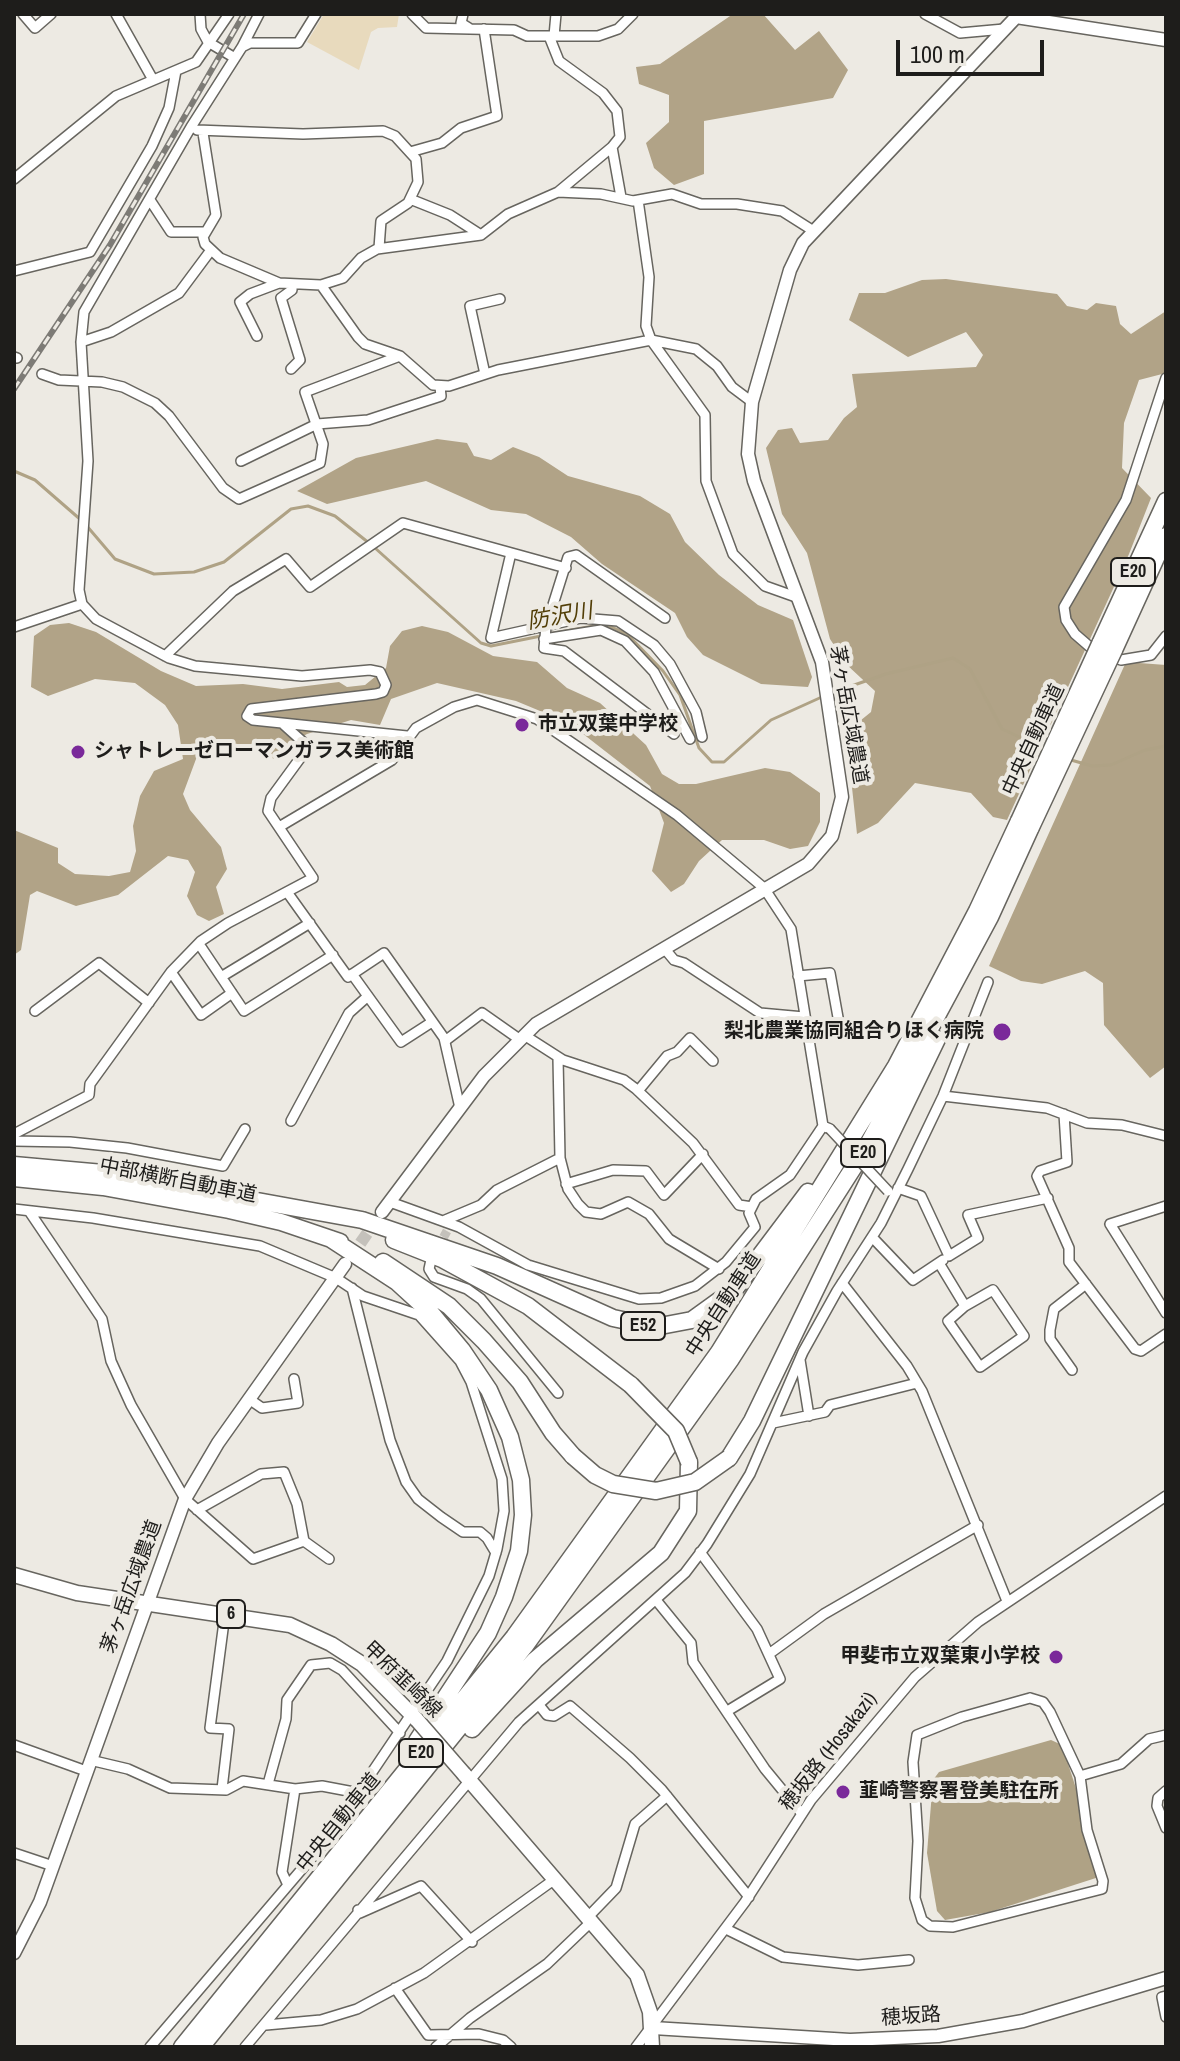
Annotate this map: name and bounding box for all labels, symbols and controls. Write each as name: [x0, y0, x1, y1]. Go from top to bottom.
scale bar: [900, 24, 1048, 74]
text: 100 m: [910, 38, 965, 70]
road number: E20: [1111, 558, 1155, 586]
water label: 防沢川: [525, 598, 595, 636]
street label: 茅ヶ岳広域農道: [824, 644, 872, 786]
street label: 中央自動車道: [998, 681, 1070, 799]
place label: 市立双葉中学校: [538, 713, 678, 737]
marker: 市立双葉中学校: [513, 716, 531, 734]
place label: シャトレーゼローマンガラス美術館: [94, 740, 414, 764]
marker: シャトレーゼローマンガラス美術館: [69, 743, 87, 761]
place label: 梨北農業協同組合りほく病院: [724, 1020, 984, 1044]
marker: 梨北農業協同組合りほく病院: [991, 1021, 1013, 1043]
road number: E20: [841, 1139, 885, 1167]
street label: 中部横断自動車道: [97, 1154, 259, 1208]
street label: 中央自動車道: [681, 1248, 767, 1362]
road number: E52: [621, 1312, 665, 1340]
street label: 茅ヶ岳広域農道: [97, 1517, 167, 1657]
road number: 6: [217, 1600, 245, 1628]
street label: 甲府韮崎線: [358, 1637, 446, 1723]
place label: 甲斐市立双葉東小学校: [840, 1645, 1040, 1669]
marker: 甲斐市立双葉東小学校: [1047, 1648, 1065, 1666]
street label: 穂坂路 (Hosakazi): [775, 1688, 883, 1816]
road number: E20: [399, 1739, 443, 1767]
street label: 中央自動車道: [292, 1769, 386, 1877]
place label: 韮崎警察署登美駐在所: [859, 1780, 1059, 1804]
marker: 韮崎警察署登美駐在所: [834, 1783, 852, 1801]
street label: 穂坂路: [880, 2003, 942, 2031]

